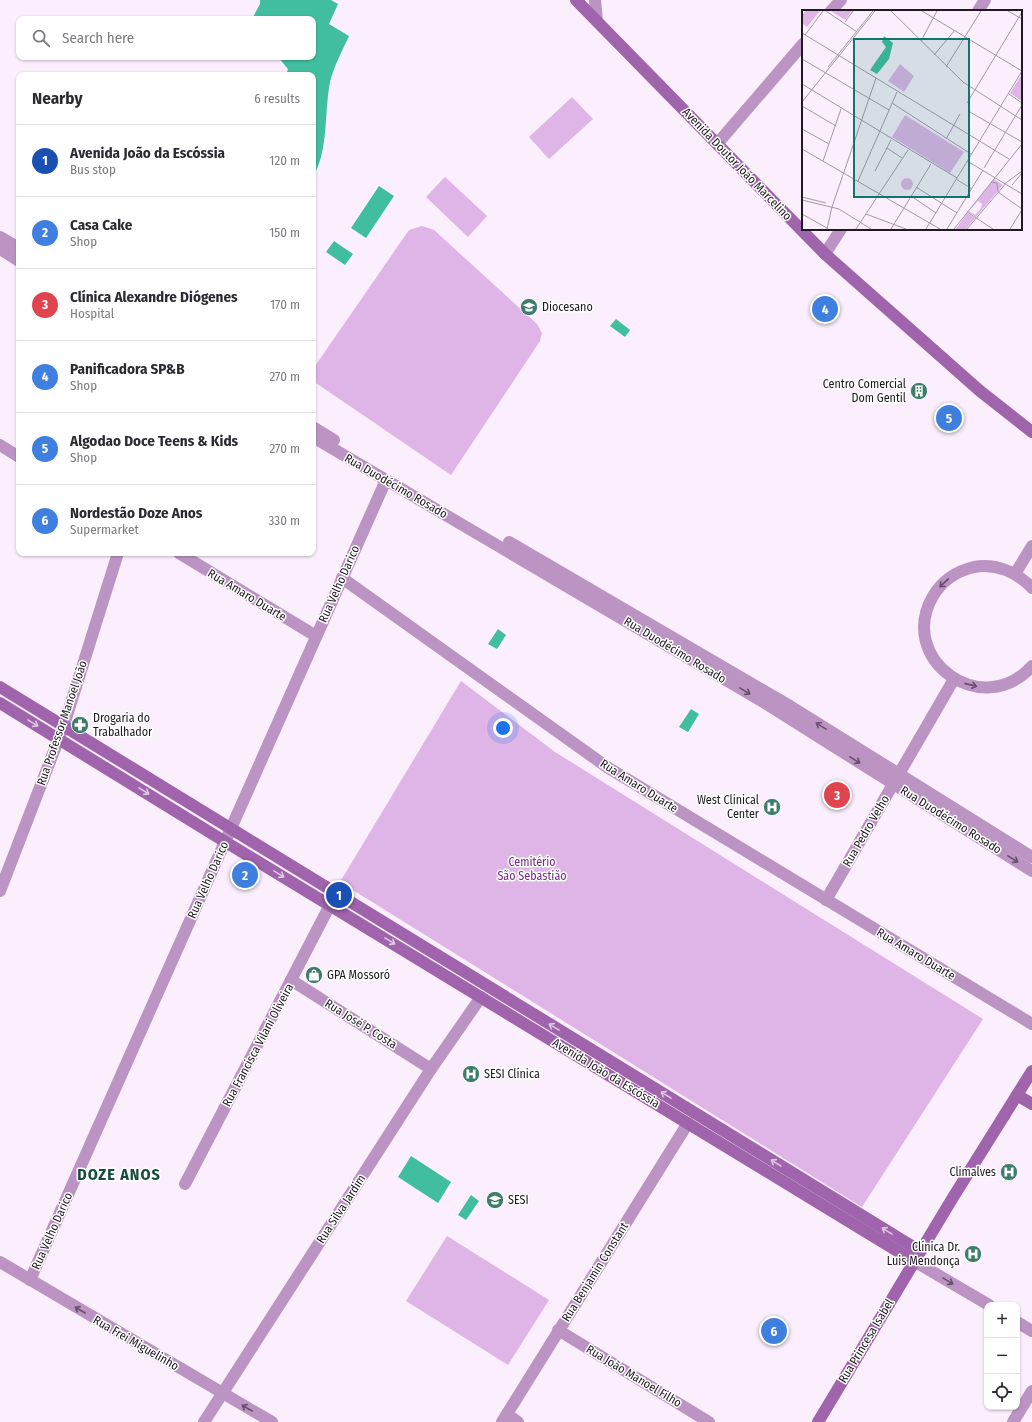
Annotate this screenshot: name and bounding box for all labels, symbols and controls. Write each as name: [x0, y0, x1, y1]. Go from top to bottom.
inset map: [802, 10, 1022, 230]
search box: [16, 16, 316, 60]
icon: search: [30, 27, 52, 49]
text: Search here: [62, 29, 134, 47]
text: Nearby: [32, 88, 83, 109]
text: 6 results: [254, 91, 300, 106]
street label: Avenida Doutor João Marcelino: [679, 105, 795, 223]
text: Avenida João da Escóssia: [70, 144, 225, 162]
text: 1: [42, 153, 48, 168]
text: 120 m: [269, 153, 300, 168]
text: Bus stop: [70, 162, 116, 177]
text: Casa Cake: [70, 216, 132, 234]
text: 2: [42, 225, 48, 240]
text: 150 m: [269, 225, 300, 240]
text: Shop: [70, 234, 97, 249]
text: Clínica Alexandre Diógenes: [70, 288, 238, 306]
pin: 4: [812, 294, 838, 324]
text: 3: [42, 297, 48, 312]
text: 170 m: [270, 297, 300, 312]
school or university icon: Diocesano: [519, 297, 539, 317]
place label: Diocesano: [542, 300, 593, 314]
text: Hospital: [70, 306, 114, 321]
text: Panificadora SP&B: [70, 360, 185, 378]
text: 4: [42, 369, 48, 384]
text: 270 m: [269, 369, 300, 384]
place label: Centro Comercial Dom Gentil: [823, 377, 906, 405]
text: Shop: [70, 378, 97, 393]
building icon: Centro Comercial Dom Gentil: [909, 381, 929, 401]
pin: 5: [936, 403, 962, 433]
text: Algodao Doce Teens & Kids: [70, 432, 238, 450]
text: 5: [42, 441, 48, 456]
text: 270 m: [269, 441, 300, 456]
text: Shop: [70, 450, 97, 465]
street label: Rua Duodécimo Rosado: [342, 451, 450, 521]
text: Nordestão Doze Anos: [70, 504, 202, 522]
text: 6: [42, 513, 48, 528]
text: 330 m: [268, 513, 300, 528]
text: Supermarket: [70, 522, 139, 537]
street label: Rua Velho Darico: [316, 543, 362, 625]
street label: Rua Amaro Duarte: [205, 566, 289, 624]
one-way arrow: [939, 578, 949, 588]
street label: Rua Duodécimo Rosado: [622, 614, 728, 686]
street label: Rua Professor Manoel João: [34, 659, 90, 787]
one-way arrow: [964, 682, 977, 689]
one-way arrow: [739, 688, 751, 696]
place label: Drogaria do Trabalhador: [93, 711, 153, 739]
pharmacy icon: Drogaria do Trabalhador: [70, 715, 90, 735]
your location: [493, 718, 513, 738]
one-way arrow: [27, 719, 39, 727]
one-way arrow: [816, 722, 827, 730]
one-way arrow: [849, 756, 860, 764]
street label: Rua Amaro Duarte: [598, 757, 680, 816]
pin: 3: [824, 780, 850, 810]
street label: Rua Duodécimo Rosado: [898, 783, 1004, 857]
one-way arrow: [138, 788, 150, 796]
place label: West Clinical Center: [697, 793, 760, 821]
street label: Rua Pedro Velho: [840, 793, 892, 869]
hospital icon: West Clinical Center: [762, 797, 782, 817]
street label: Rua Velho Darico: [185, 839, 231, 921]
park label: Cemitério São Sebastião: [497, 855, 567, 883]
one-way arrow: [1007, 855, 1018, 863]
pin: 2: [232, 860, 258, 890]
one-way arrow: [273, 870, 284, 878]
pin: 1: [326, 880, 352, 910]
street label: Rua Amaro Duarte: [874, 925, 958, 983]
one-way arrow: [384, 938, 396, 946]
shop icon: GPA Mossoró: [304, 965, 324, 985]
place label: GPA Mossoró: [327, 968, 390, 982]
street label: Rua Francisca Vilani Oliveira: [220, 981, 296, 1109]
street label: Rua José P. Costa: [322, 996, 400, 1052]
one-way arrow: [548, 1023, 560, 1031]
street label: Avenida João da Escóssia: [550, 1035, 662, 1111]
hospital icon: SESI Clínica: [461, 1064, 481, 1084]
place label: SESI Clínica: [484, 1067, 540, 1081]
one-way arrow: [660, 1090, 672, 1098]
one-way arrow: [770, 1158, 782, 1166]
hospital icon: Climalves: [999, 1162, 1019, 1182]
district label: DOZE ANOS: [77, 1165, 161, 1184]
place label: Climalves: [949, 1165, 996, 1179]
street label: Rua Silva Jardim: [314, 1172, 368, 1246]
street label: Rua Velho Darico: [29, 1190, 75, 1272]
school or university icon: SESI: [485, 1190, 505, 1210]
place label: SESI: [508, 1193, 529, 1207]
street label: Rua Benjamin Constant: [559, 1220, 631, 1324]
one-way arrow: [882, 1227, 893, 1235]
place label: Clínica Dr. Luis Mendonça: [887, 1240, 960, 1268]
hospital icon: Clínica Dr. Luis Mendonça: [963, 1244, 983, 1264]
one-way arrow: [942, 1277, 954, 1285]
street label: Rua Princesa Isabel: [835, 1297, 897, 1385]
map controls: [984, 1302, 1020, 1410]
button: +: [984, 1302, 1020, 1338]
one-way arrow: [74, 1305, 86, 1313]
street label: Rua Frei Miguelinho: [91, 1313, 181, 1373]
pin: 6: [761, 1316, 787, 1346]
button: −: [984, 1338, 1020, 1374]
street label: Rua João Manoel Filho: [584, 1342, 684, 1410]
button: locate: [984, 1374, 1020, 1410]
one-way arrow: [241, 1403, 253, 1411]

